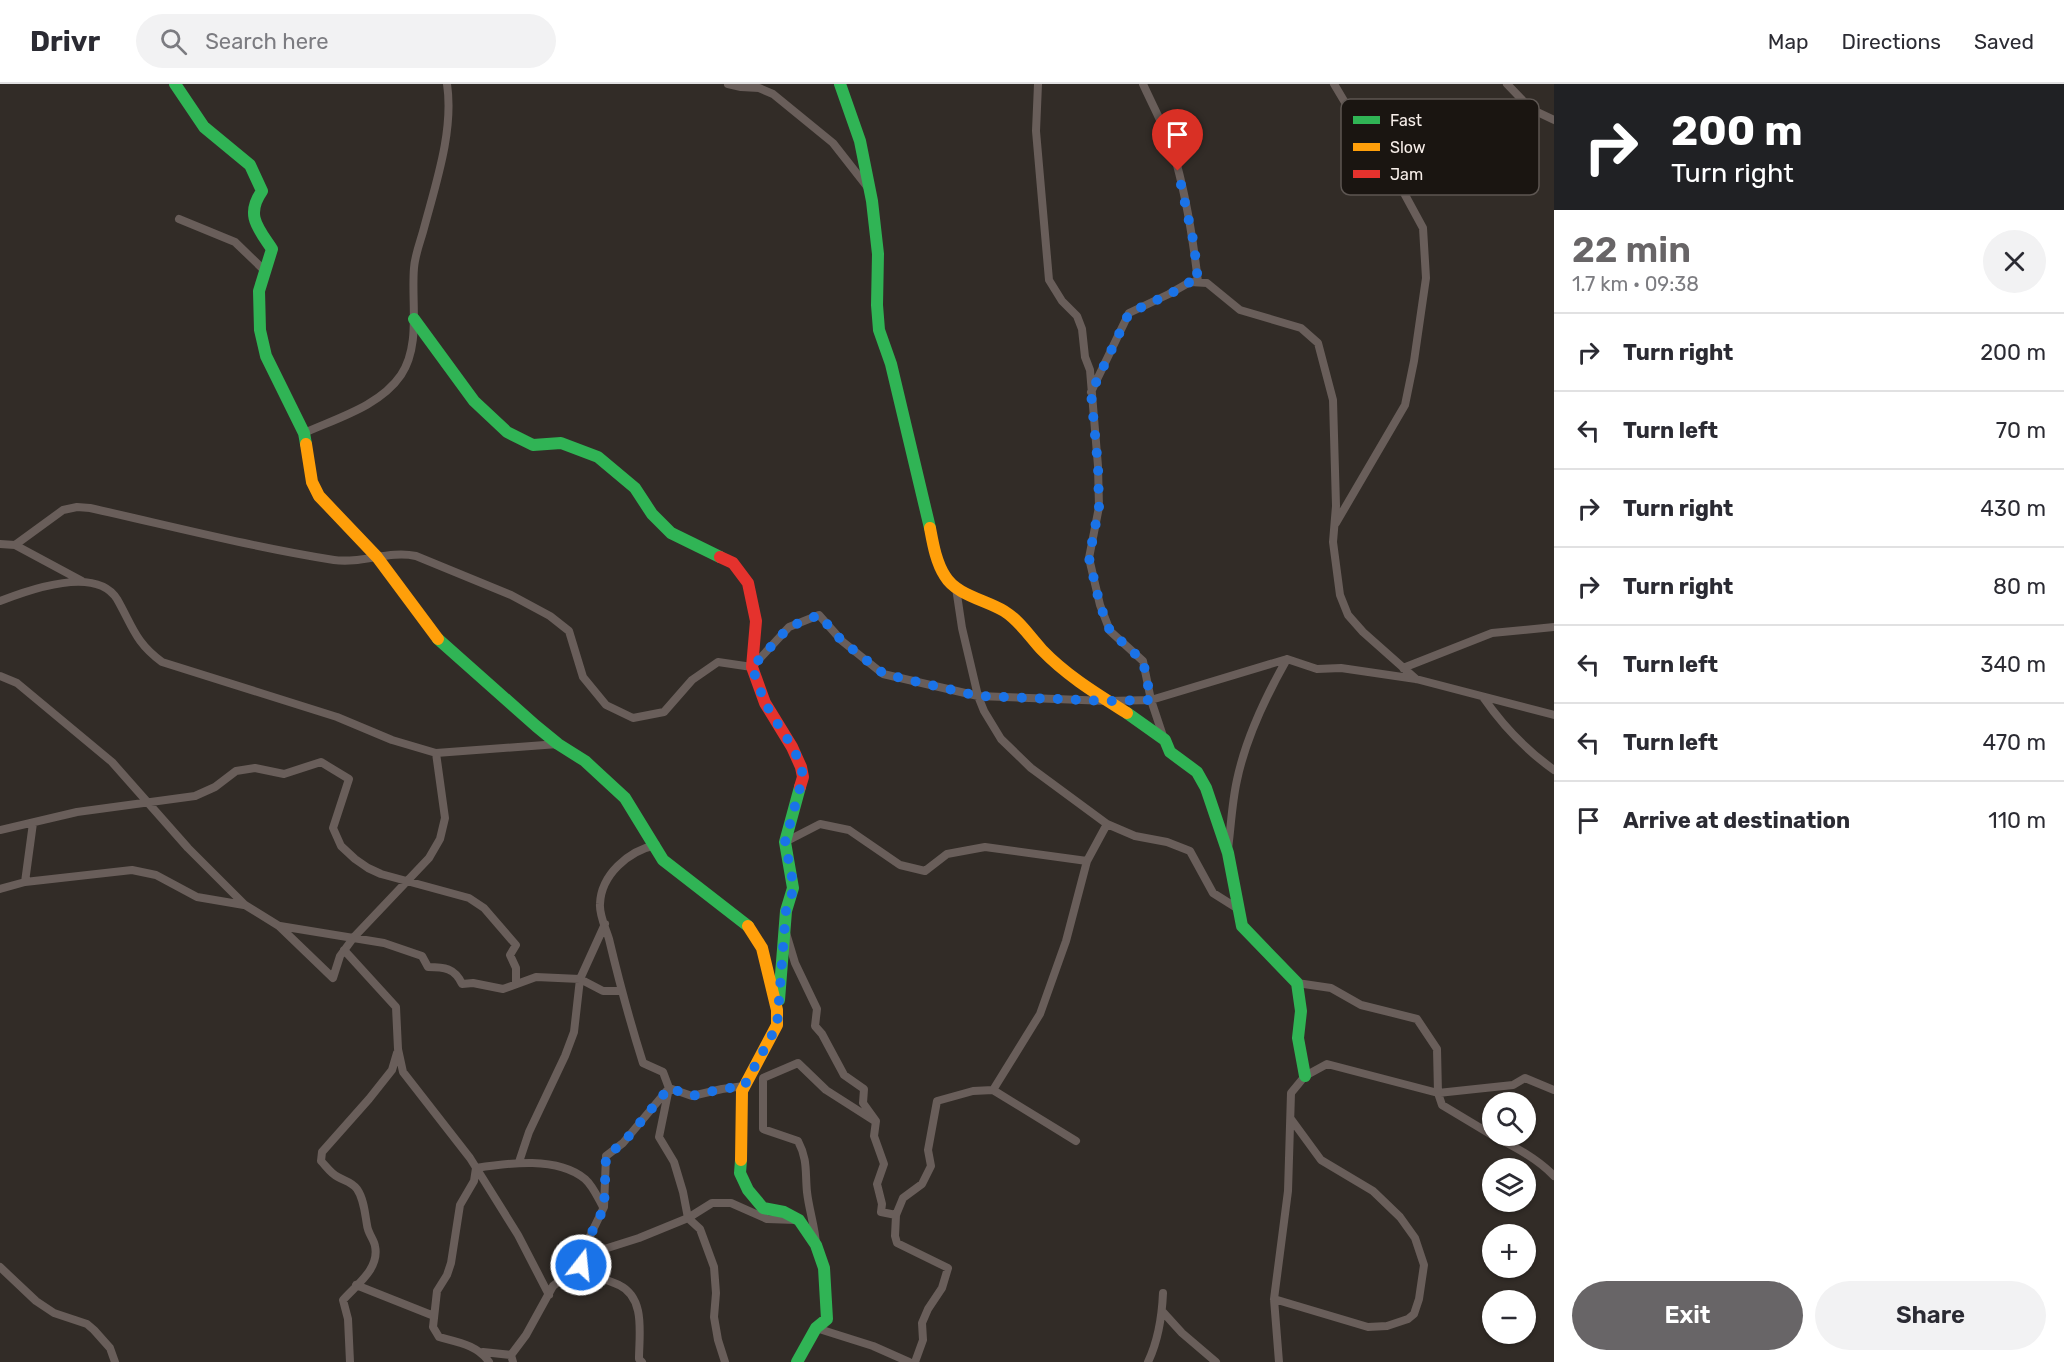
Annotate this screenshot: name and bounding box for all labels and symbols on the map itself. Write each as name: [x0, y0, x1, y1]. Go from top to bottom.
legend: [1341, 99, 1539, 195]
pin: [1152, 109, 1203, 171]
text: Fast: [1390, 111, 1422, 130]
text: Slow: [1390, 138, 1426, 157]
text: Jam: [1390, 165, 1423, 184]
position arrow: [549, 1233, 613, 1297]

